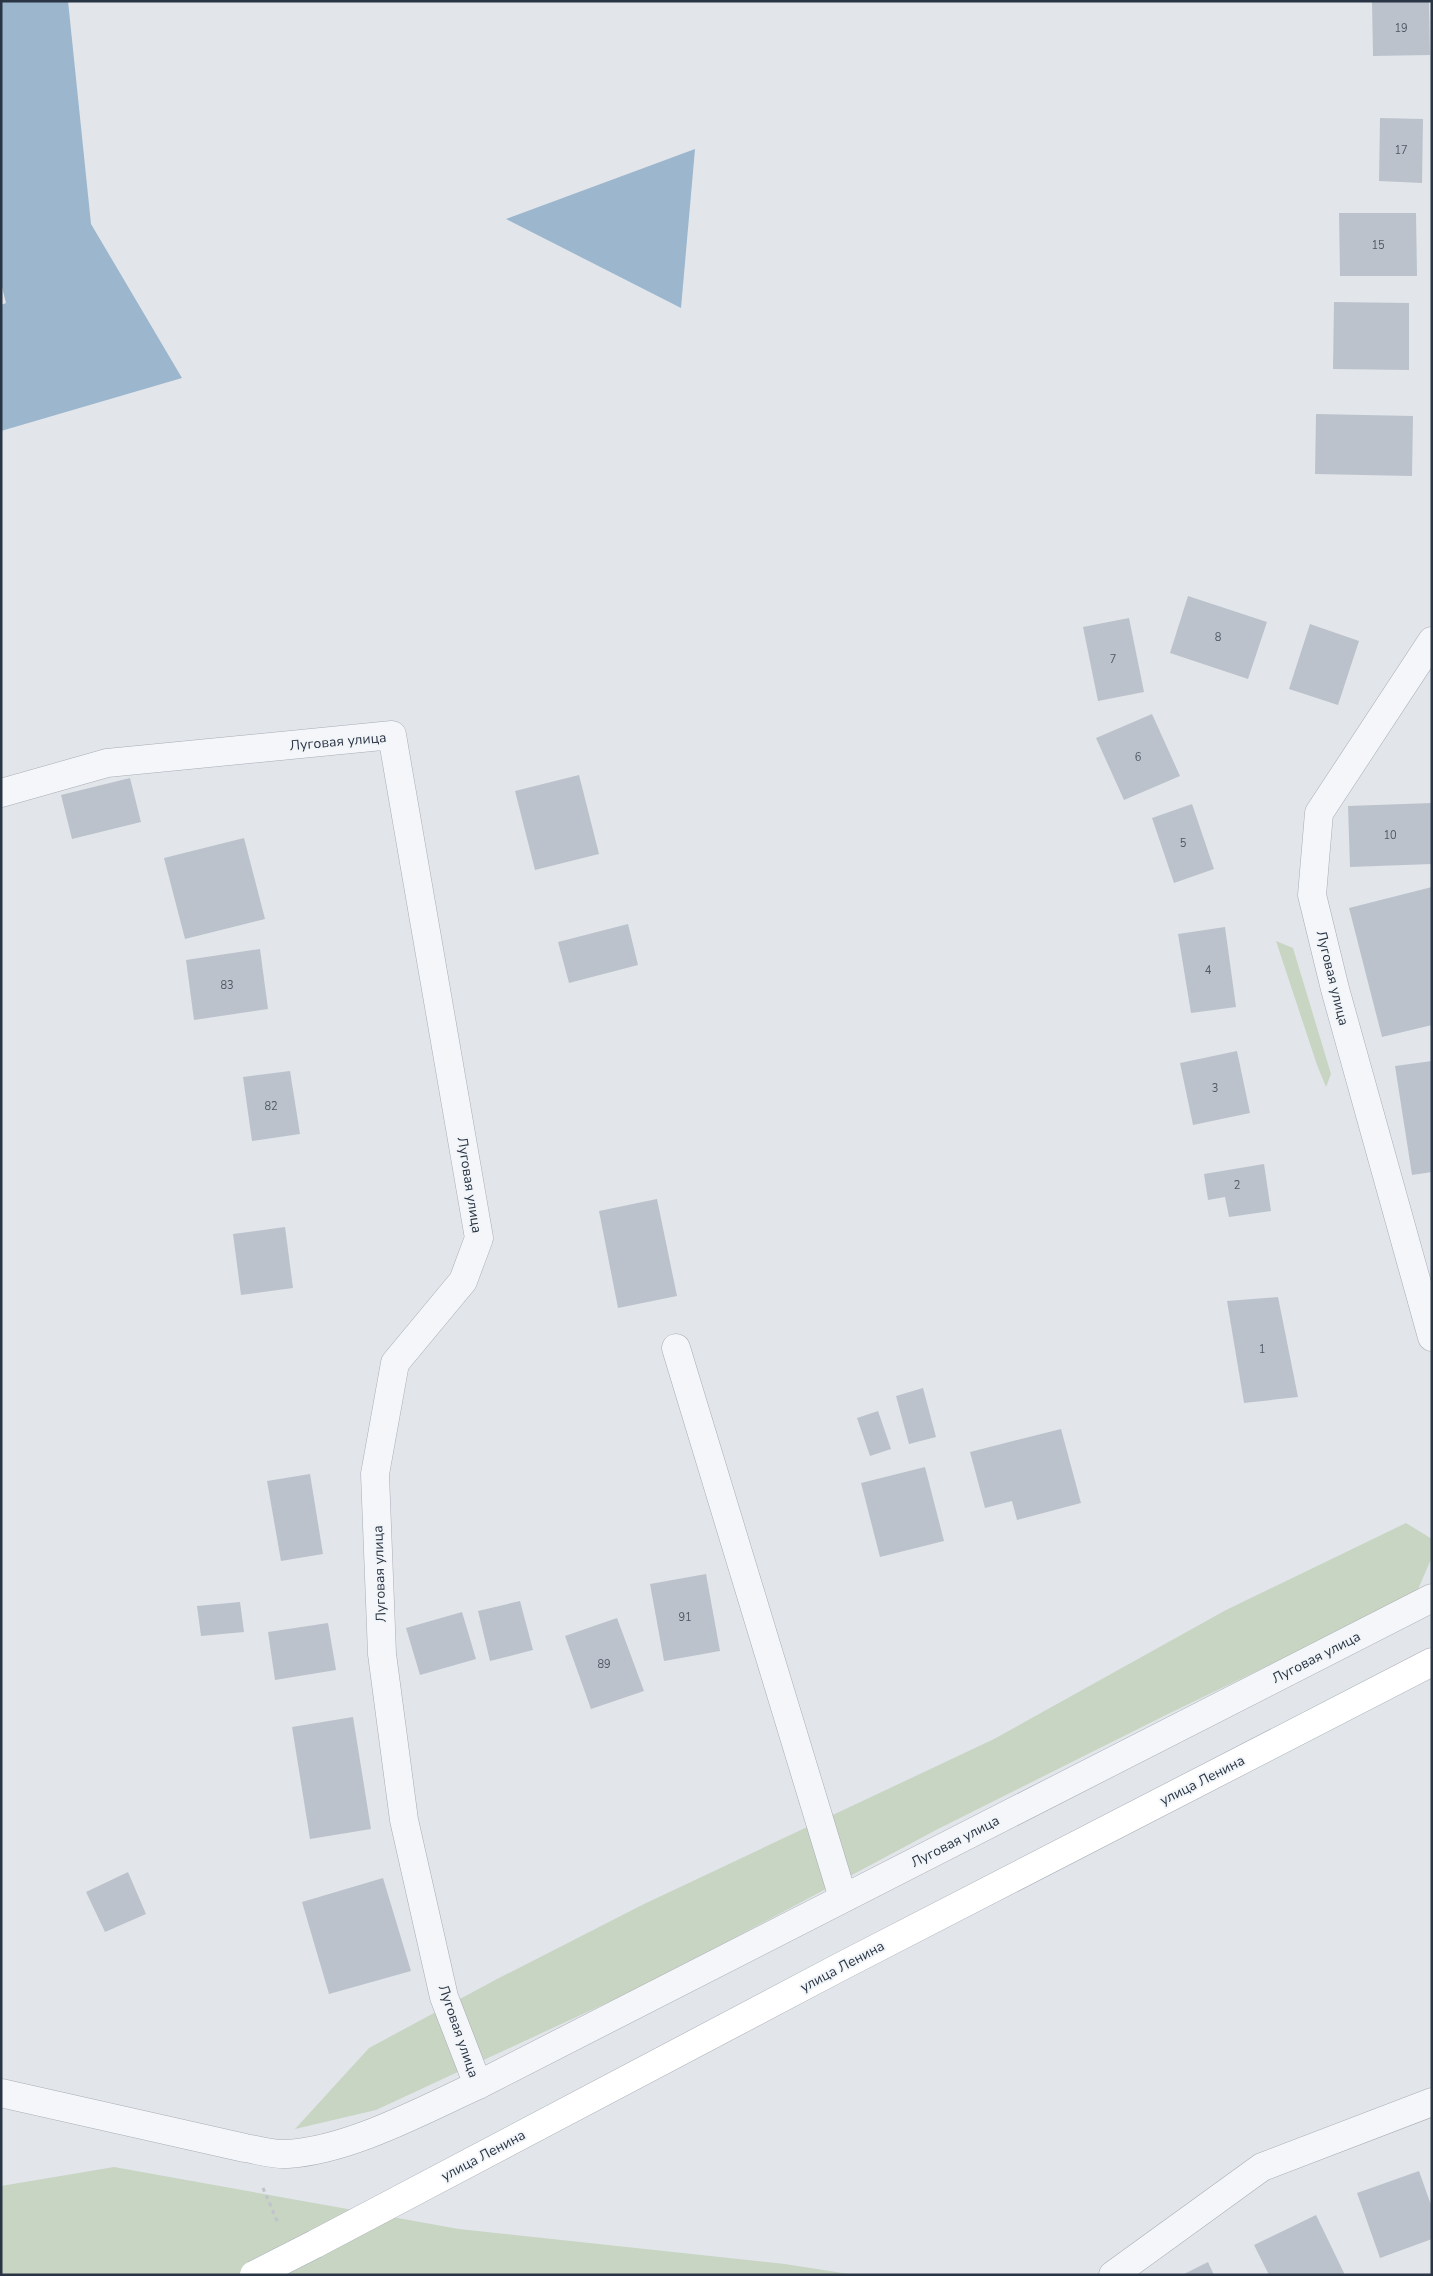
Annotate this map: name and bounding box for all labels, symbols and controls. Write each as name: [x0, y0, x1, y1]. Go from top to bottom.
house number: 19: [1394, 21, 1408, 36]
house number: 17: [1394, 143, 1408, 158]
house number: 15: [1371, 238, 1385, 253]
house number: 8: [1215, 630, 1222, 645]
house number: 7: [1110, 652, 1116, 667]
street label: Луговая улица: [289, 728, 387, 755]
house number: 6: [1135, 750, 1142, 765]
house number: 10: [1383, 828, 1397, 843]
house number: 5: [1180, 836, 1187, 851]
street label: Луговая улица: [1312, 929, 1353, 1028]
house number: 4: [1205, 963, 1212, 978]
house number: 83: [220, 978, 234, 993]
house number: 3: [1212, 1081, 1218, 1096]
house number: 82: [264, 1099, 278, 1114]
street label: Луговая улица: [453, 1136, 486, 1235]
house number: 2: [1234, 1178, 1240, 1193]
house number: 1: [1259, 1342, 1265, 1357]
street label: Луговая улица: [368, 1525, 391, 1623]
house number: 91: [678, 1610, 692, 1625]
street label: Луговая улица: [1269, 1627, 1364, 1688]
house number: 89: [597, 1657, 611, 1672]
street label: улица Ленина: [1157, 1751, 1248, 1810]
street label: Луговая улица: [908, 1811, 1003, 1872]
street label: улица Ленина: [797, 1936, 888, 1997]
street label: Луговая улица: [434, 1982, 483, 2080]
street label: улица Ленина: [438, 2125, 529, 2186]

